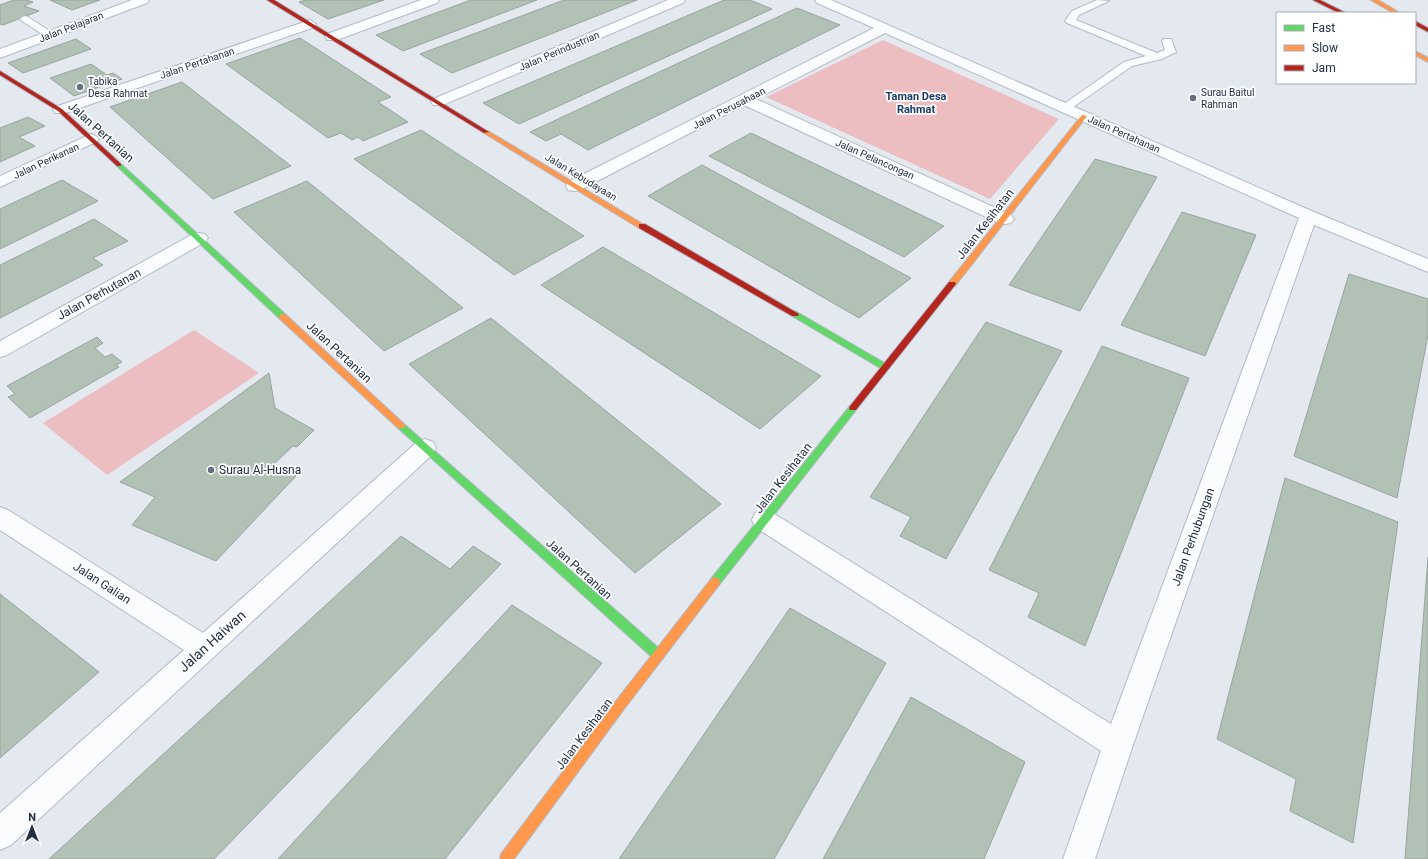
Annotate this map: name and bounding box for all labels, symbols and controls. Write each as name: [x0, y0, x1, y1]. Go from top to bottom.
street label: Jalan Pelajaran: [37, 10, 105, 44]
legend: [1276, 12, 1416, 84]
text: Fast: [1312, 21, 1335, 35]
street label: Jalan Perindustrian: [517, 29, 601, 73]
text: Slow: [1312, 41, 1338, 55]
street label: Jalan Pertahanan: [158, 45, 236, 81]
text: Jam: [1312, 61, 1336, 75]
place label: Tabika Desa Rahmat: [88, 76, 148, 99]
marker: Tabika Desa Rahmat: [75, 82, 85, 92]
street label: Jalan Perusahaan: [691, 85, 767, 131]
place label: Surau Baitul Rahman: [1201, 87, 1254, 110]
district label: Taman Desa Rahmat: [886, 90, 947, 116]
marker: Surau Baitul Rahman: [1188, 93, 1198, 103]
street label: Jalan Pertanian: [65, 99, 137, 165]
street label: Jalan Pertahanan: [1086, 113, 1162, 155]
street label: Jalan Pelancongan: [834, 137, 916, 181]
street label: Jalan Perikanan: [11, 141, 81, 181]
street label: Jalan Kebudayaan: [543, 151, 619, 203]
street label: Jalan Kesihatan: [953, 186, 1017, 262]
street label: Jalan Perhutanan: [55, 265, 143, 323]
street label: Jalan Pertanian: [304, 318, 374, 386]
street label: Jalan Kesihatan: [751, 440, 815, 516]
place label: Surau Al-Husna: [219, 463, 301, 477]
marker: Surau Al-Husna: [206, 465, 216, 475]
street label: Jalan Perhubungan: [1169, 486, 1217, 588]
street label: Jalan Pertanian: [543, 536, 615, 602]
street label: Jalan Galian: [71, 559, 133, 607]
street label: Jalan Haiwan: [175, 607, 249, 675]
street label: Jalan Kesihatan: [553, 696, 615, 772]
north arrow: [12, 807, 52, 847]
text: N: [28, 811, 36, 824]

